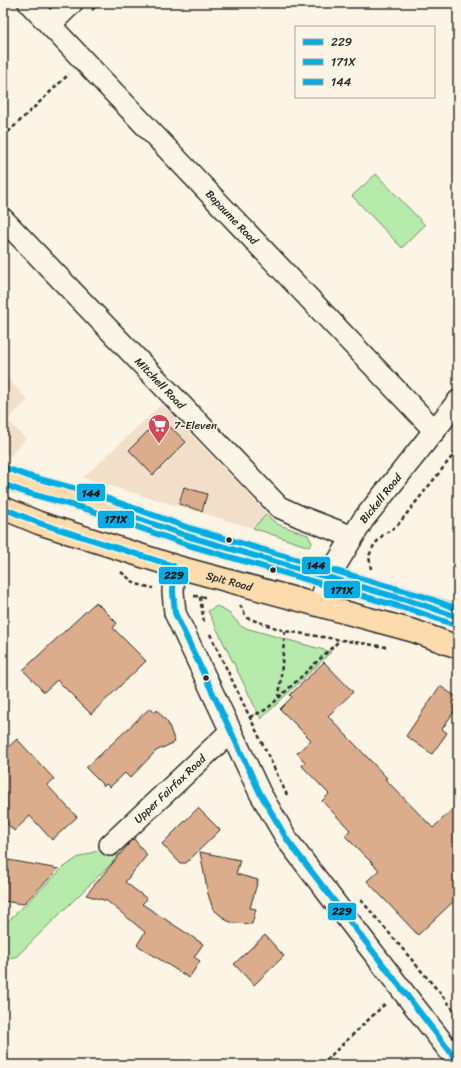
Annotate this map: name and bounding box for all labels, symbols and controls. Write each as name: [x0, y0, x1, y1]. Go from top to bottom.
legend: [295, 26, 435, 98]
text: 229: [331, 31, 352, 53]
text: 171X: [331, 51, 356, 73]
text: 144: [331, 71, 352, 93]
street label: Bapaume Road: [201, 185, 264, 250]
street label: Mitchell Road: [130, 352, 191, 414]
supermarket icon: 7-Eleven: [146, 412, 172, 445]
place label: 7-Eleven: [174, 416, 217, 435]
street label: Bickell Road: [354, 468, 407, 528]
line badge: 144: [76, 483, 106, 502]
text: 144: [82, 484, 100, 503]
line badge: 171X: [97, 510, 135, 529]
text: 171X: [105, 510, 128, 529]
unlabelled marker: [224, 535, 234, 545]
line badge: 144: [301, 556, 331, 575]
text: 144: [307, 556, 325, 575]
unlabelled marker: [268, 565, 278, 575]
line badge: 229: [158, 566, 189, 585]
text: 229: [163, 566, 184, 585]
street label: Spit Road: [204, 566, 256, 597]
line badge: 171X: [323, 580, 361, 599]
text: 171X: [331, 581, 354, 600]
unlabelled marker: [201, 673, 211, 683]
street label: Upper Fairfax Road: [129, 749, 211, 828]
line badge: 229: [327, 902, 357, 921]
text: 229: [331, 902, 352, 921]

